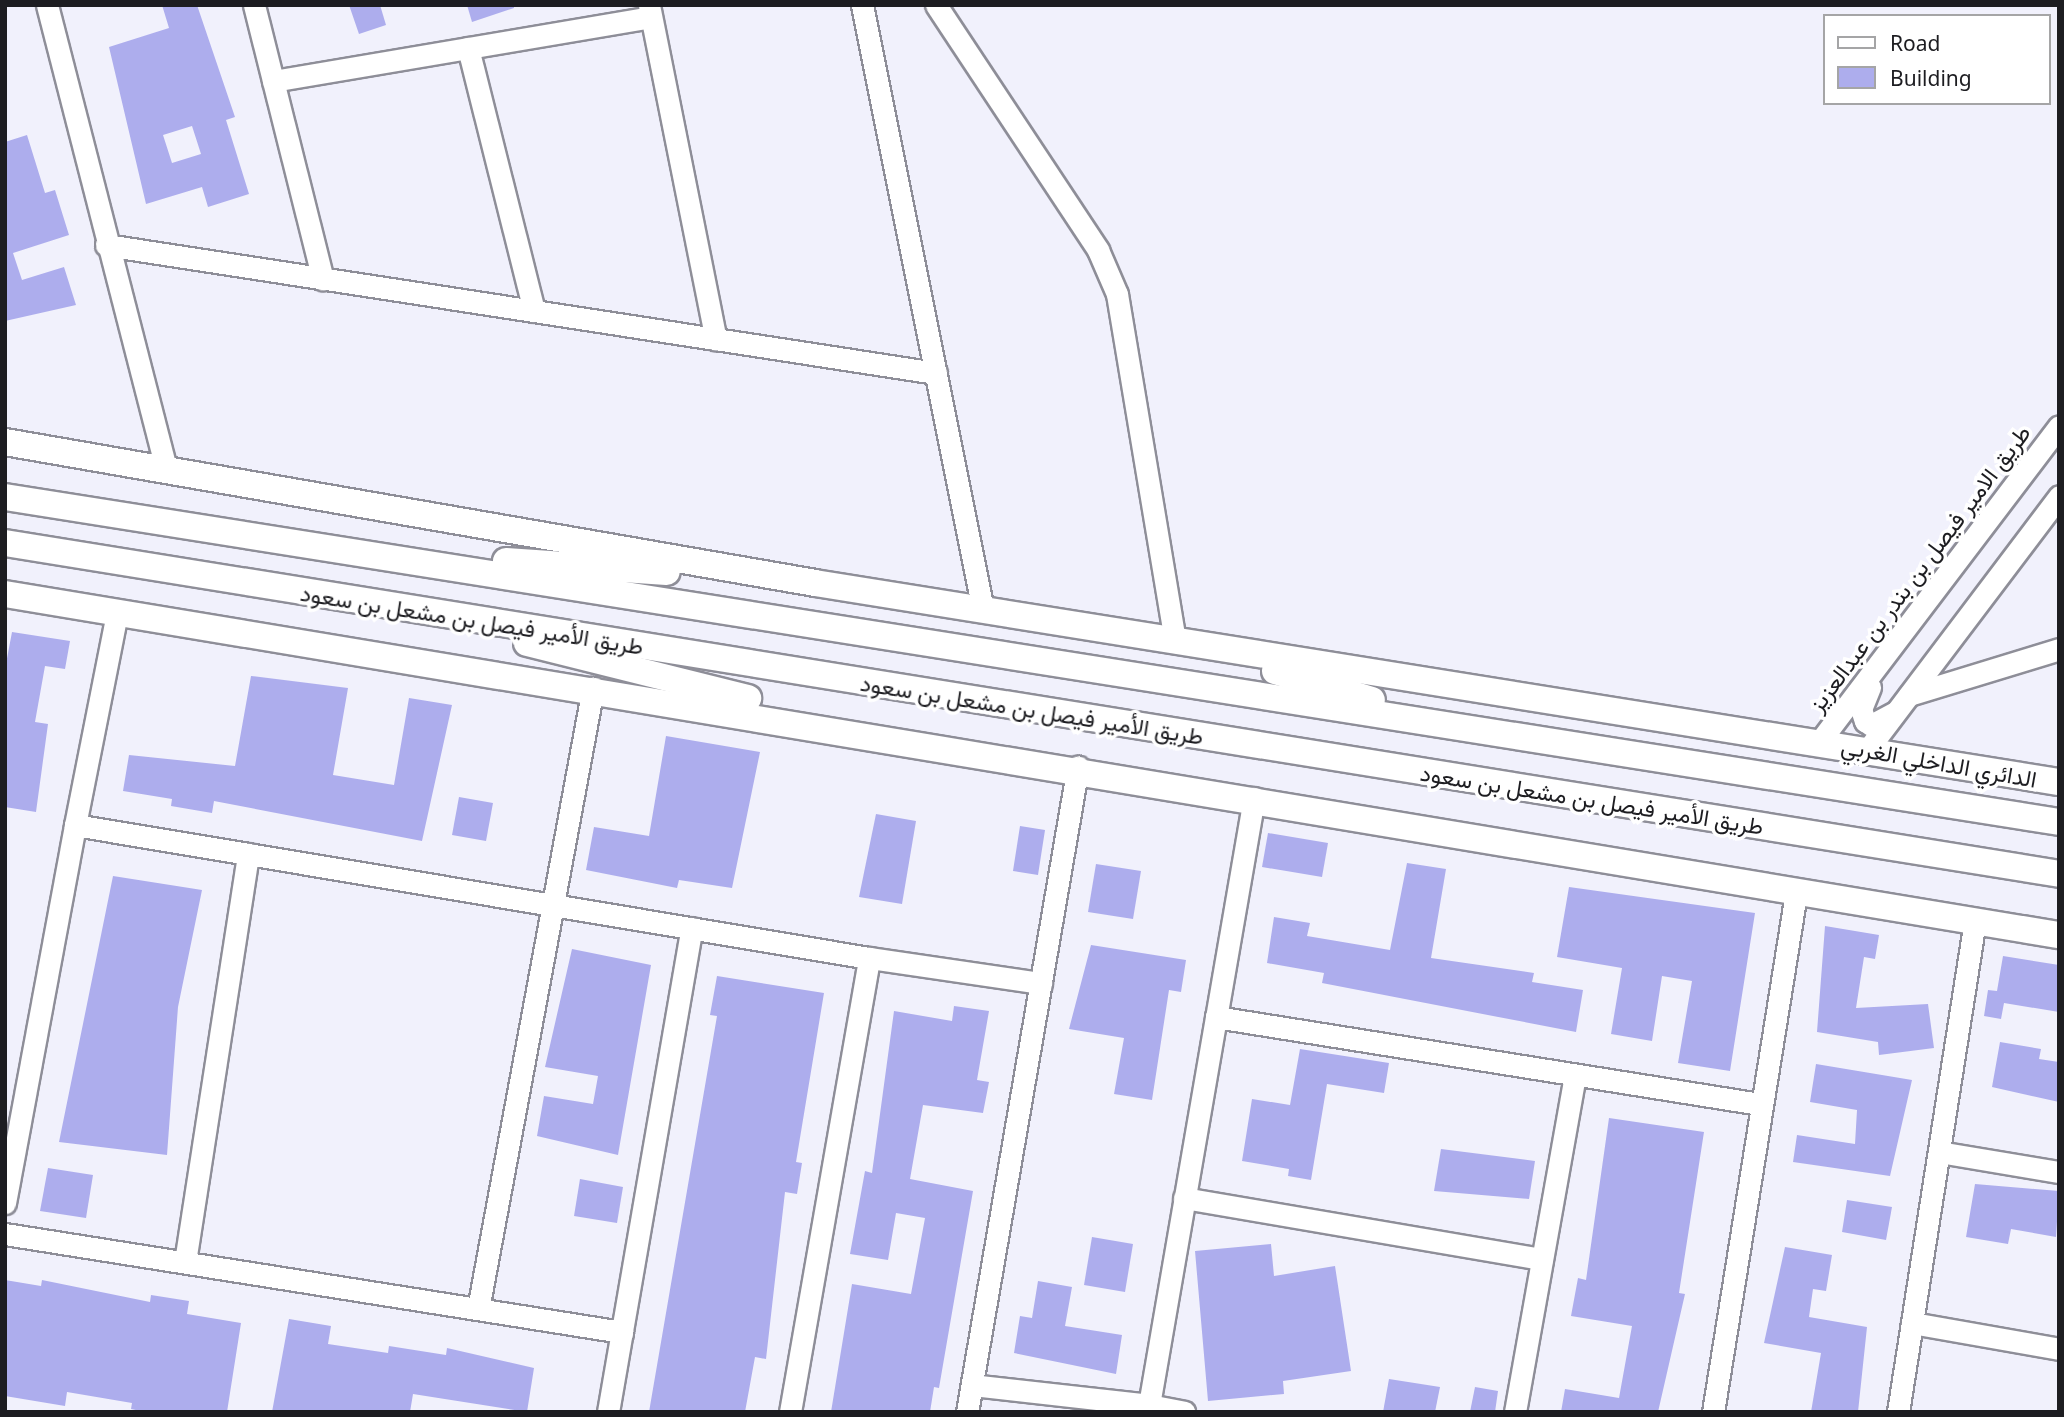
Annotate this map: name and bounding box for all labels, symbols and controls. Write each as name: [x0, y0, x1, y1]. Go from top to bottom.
legend: [1822, 14, 2050, 105]
text: Road: [1890, 29, 1940, 57]
text: Building: [1890, 64, 1972, 92]
street label: طريق الامير فيصل بن بندر بن عبدالعزيز: [1802, 419, 2036, 717]
street label: طريق الأمير فيصل بن مشعل بن سعود: [299, 578, 645, 660]
street label: طريق الأمير فيصل بن مشعل بن سعود: [859, 668, 1205, 750]
street label: الدائري الداخلي الغربي: [1839, 731, 2039, 793]
street label: طريق الأمير فيصل بن مشعل بن سعود: [1419, 758, 1765, 840]

